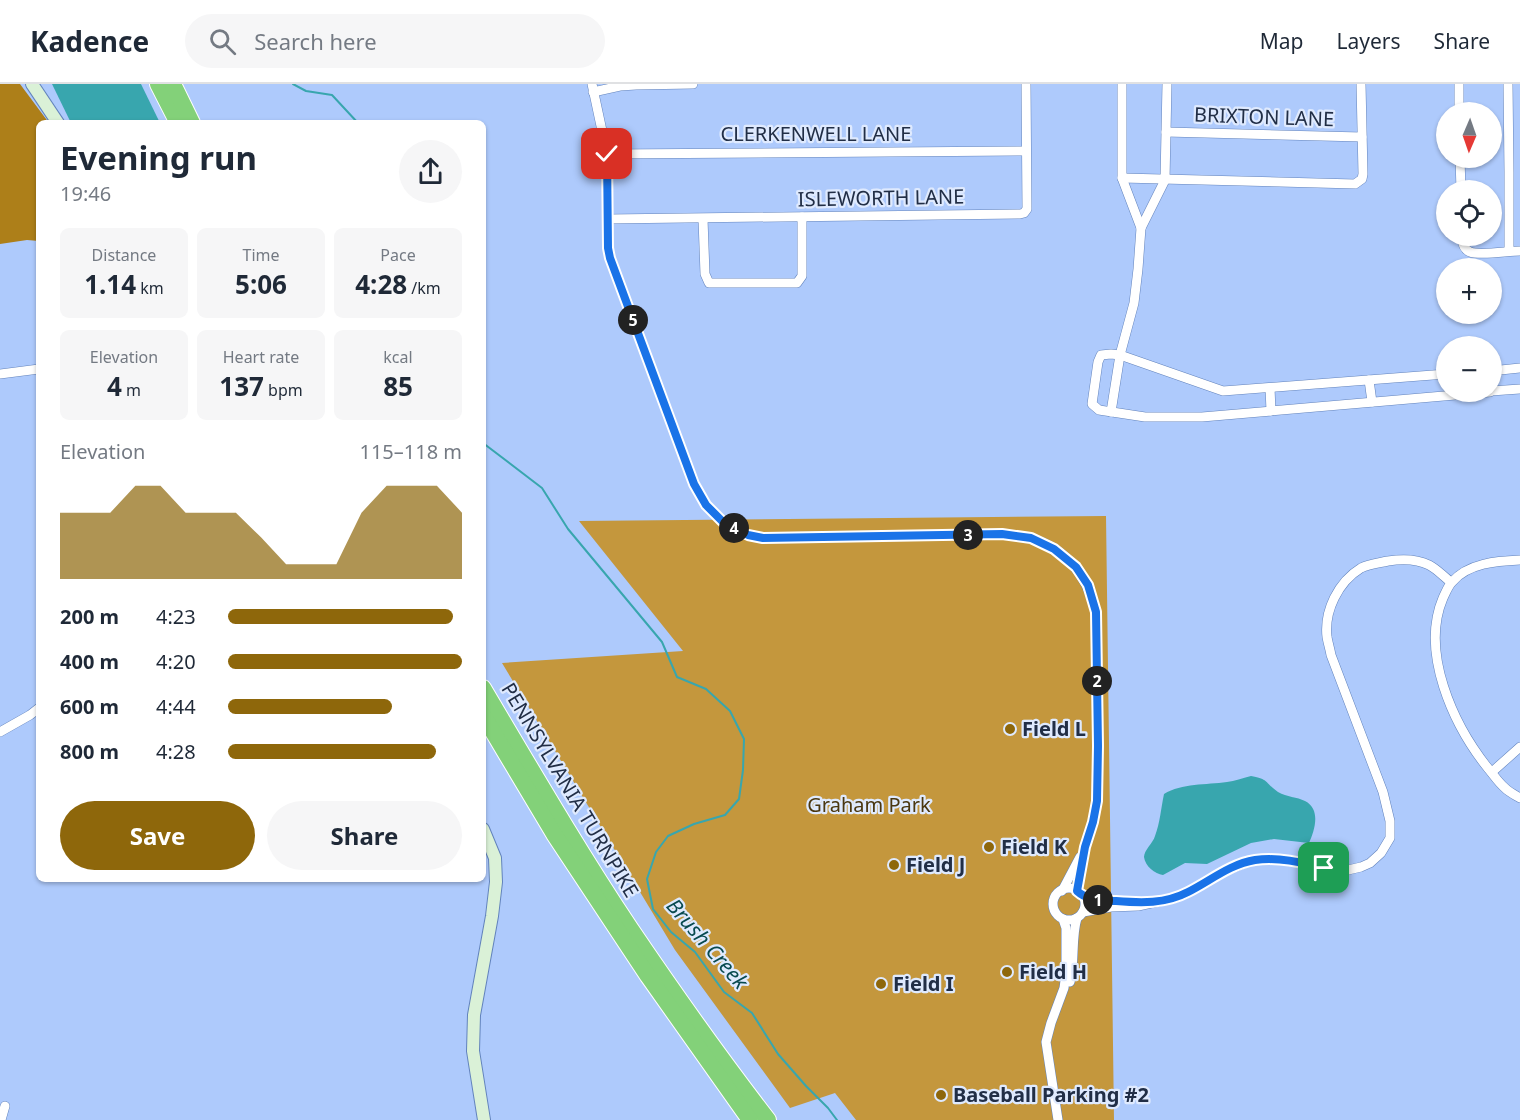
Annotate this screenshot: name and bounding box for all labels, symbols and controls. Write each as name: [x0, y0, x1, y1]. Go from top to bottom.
search box: [185, 14, 605, 68]
text: Kadence: [30, 22, 149, 60]
icon: search: [206, 25, 239, 58]
text: Search here: [254, 26, 377, 56]
text: Map: [1260, 27, 1304, 55]
text: Layers: [1337, 27, 1401, 55]
text: Share: [1434, 27, 1490, 55]
street label: BRIXTON LANE: [1193, 101, 1335, 132]
north arrow: [1436, 102, 1502, 168]
map controls: [1436, 102, 1502, 402]
street label: CLERKENWELL LANE: [721, 120, 911, 147]
pin: [581, 128, 632, 179]
text: Evening run: [60, 135, 257, 180]
icon: check: [590, 137, 623, 170]
button: share: [399, 140, 462, 203]
text: 19:46: [60, 180, 111, 207]
button: locate: [1436, 180, 1502, 246]
street label: ISLEWORTH LANE: [797, 183, 964, 212]
text: Distance: [92, 244, 156, 266]
text: Time: [242, 244, 280, 266]
text: Pace: [380, 244, 416, 266]
button: +: [1436, 258, 1502, 324]
text: 1.14: [84, 266, 136, 302]
text: 5:06: [235, 266, 287, 302]
text: 4:28: [355, 266, 407, 302]
text: km: [136, 277, 164, 299]
text: /km: [407, 277, 441, 299]
pin: 5: [618, 305, 648, 335]
text: 5: [628, 309, 638, 331]
button: −: [1436, 336, 1502, 402]
text: Elevation: [90, 346, 158, 368]
text: Heart rate: [223, 346, 299, 368]
text: kcal: [383, 346, 413, 368]
text: 4: [107, 368, 122, 404]
text: 137: [219, 368, 264, 404]
text: 85: [383, 368, 413, 404]
text: m: [122, 379, 141, 401]
text: bpm: [264, 379, 303, 401]
text: Elevation: [60, 438, 145, 465]
text: 115–118 m: [359, 438, 462, 465]
pin: 4: [719, 513, 749, 543]
text: 4: [729, 517, 739, 539]
pin: 3: [953, 520, 983, 550]
text: 3: [963, 524, 973, 546]
text: 200 m: [60, 603, 119, 630]
text: 4:23: [156, 603, 196, 630]
text: 400 m: [60, 648, 119, 675]
text: 4:20: [156, 648, 196, 675]
pin: 2: [1082, 666, 1112, 696]
text: 2: [1092, 670, 1102, 692]
street label: PENNSYLVANIA TURNPIKE: [496, 677, 645, 902]
text: 600 m: [60, 693, 119, 720]
text: 4:44: [156, 693, 196, 720]
place label: Field L: [1022, 715, 1086, 742]
marker: Field L: [1003, 722, 1017, 736]
text: 800 m: [60, 738, 119, 765]
text: 4:28: [156, 738, 196, 765]
park label: Graham Park: [807, 791, 931, 818]
button: Save: [60, 801, 255, 870]
button: Share: [267, 801, 462, 870]
place label: Field K: [1001, 833, 1068, 860]
marker: Field K: [982, 840, 996, 854]
pin: [1298, 842, 1349, 893]
place label: Field J: [906, 851, 965, 878]
icon: arrive: [1307, 851, 1340, 884]
marker: Field J: [887, 858, 901, 872]
pin: 1: [1083, 885, 1113, 915]
text: 1: [1093, 889, 1103, 911]
water label: Brush Creek: [661, 892, 756, 996]
place label: Field H: [1019, 958, 1087, 985]
marker: Field H: [1000, 965, 1014, 979]
place label: Field I: [893, 970, 954, 997]
marker: Field I: [874, 977, 888, 991]
place label: Baseball Parking #2: [953, 1081, 1149, 1108]
marker: Baseball Parking #2: [934, 1088, 948, 1102]

